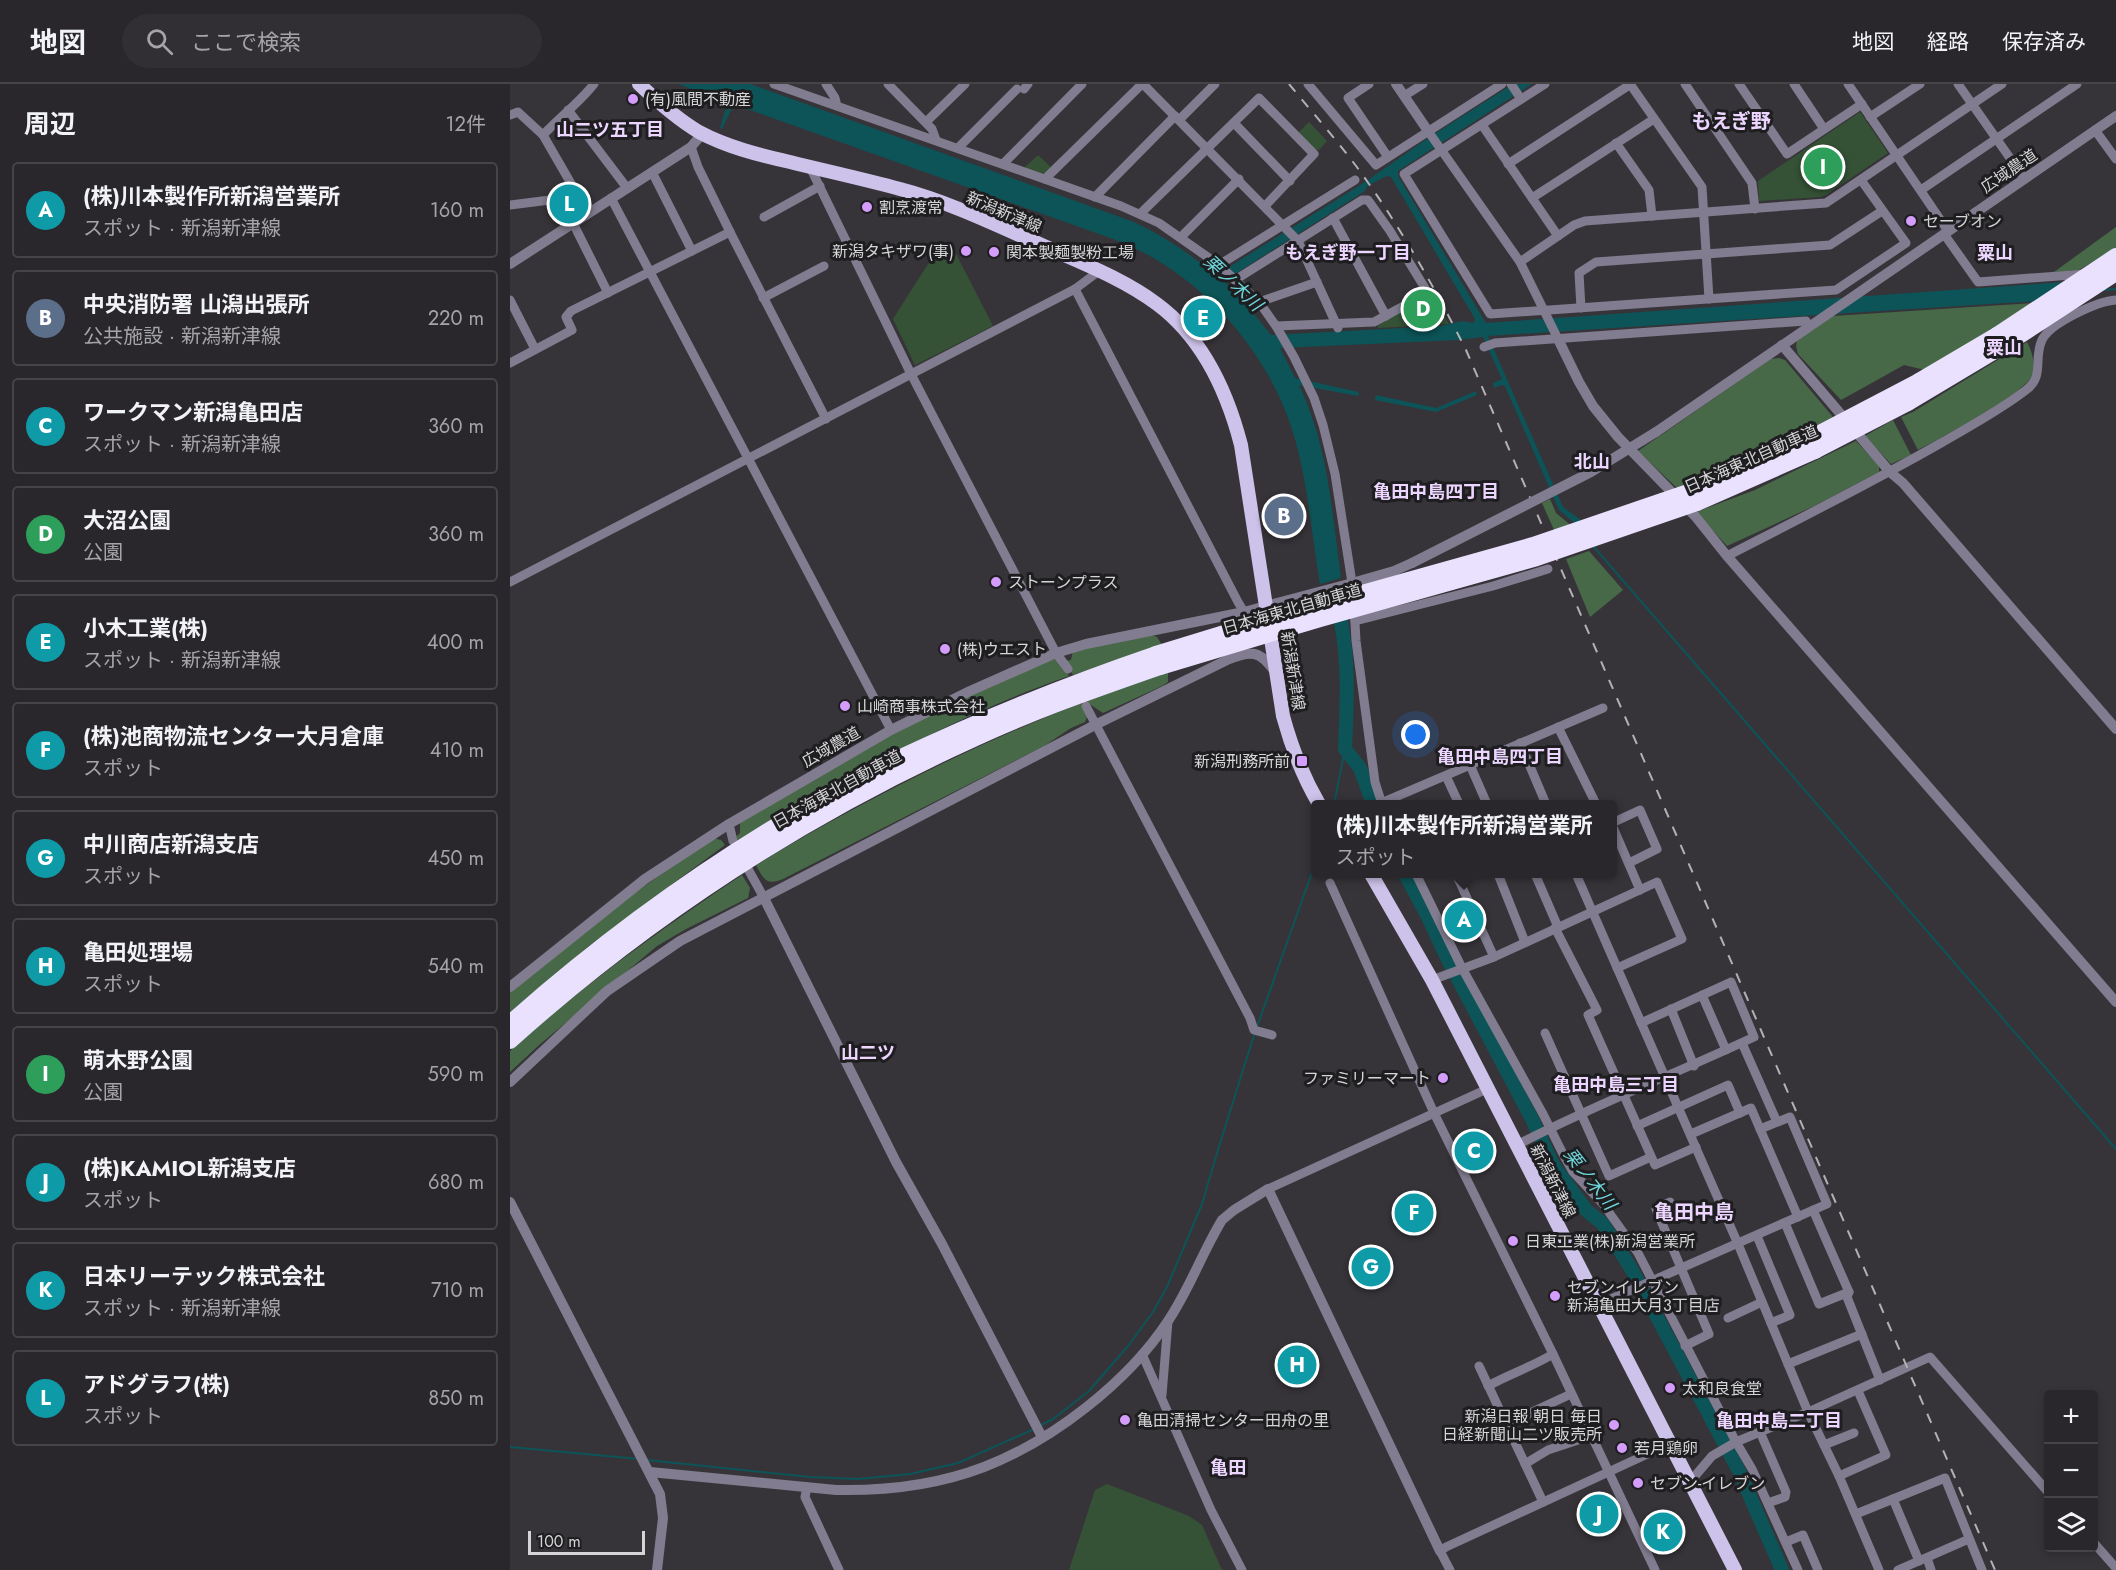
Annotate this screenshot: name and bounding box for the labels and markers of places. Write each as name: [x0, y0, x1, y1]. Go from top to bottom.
place label: (有)風間不動産: [645, 88, 751, 111]
marker: (有)風間不動産: [626, 92, 640, 106]
pin: I: [1804, 144, 1842, 190]
pin: L: [550, 182, 588, 226]
place label: 割烹渡常: [879, 196, 943, 219]
marker: 割烹渡常: [860, 200, 874, 214]
place label: セーブオン: [1923, 210, 2002, 233]
marker: セーブオン: [1904, 214, 1918, 228]
place label: 新潟タキザワ(事): [832, 240, 954, 263]
place label: 関本製麺製粉工場: [1006, 241, 1134, 264]
marker: 新潟タキザワ(事): [959, 244, 973, 258]
marker: 関本製麺製粉工場: [987, 245, 1001, 259]
pin: D: [1404, 286, 1442, 332]
pin: E: [1184, 296, 1222, 340]
pin: B: [1264, 494, 1304, 538]
place label: ストーンプラス: [1008, 571, 1118, 594]
marker: ストーンプラス: [989, 575, 1003, 589]
place label: (株)ウエスト: [957, 638, 1047, 661]
marker: (株)ウエスト: [938, 642, 952, 656]
place label: 山崎商事株式会社: [857, 695, 985, 718]
marker: 山崎商事株式会社: [838, 699, 852, 713]
place label: 新潟刑務所前: [1194, 750, 1290, 773]
marker: 新潟刑務所前: [1295, 754, 1309, 768]
pin: A: [1444, 898, 1484, 942]
place label: ファミリーマート: [1303, 1067, 1431, 1090]
marker: ファミリーマート: [1436, 1071, 1450, 1085]
pin: C: [1454, 1128, 1494, 1174]
pin: F: [1394, 1190, 1434, 1236]
place label: 日東工業(株)新潟営業所: [1525, 1230, 1695, 1253]
marker: 日東工業(株)新潟営業所: [1506, 1234, 1520, 1248]
pin: G: [1352, 1244, 1390, 1290]
place label: セブンイレブン 新潟亀田大月3丁目店: [1567, 1276, 1720, 1317]
marker: セブンイレブン 新潟亀田大月3丁目店: [1548, 1289, 1562, 1303]
pin: H: [1278, 1342, 1316, 1388]
place label: 太和良食堂: [1682, 1377, 1762, 1400]
marker: 太和良食堂: [1663, 1381, 1677, 1395]
place label: 新潟日報 朝日 毎日 日経新聞山二ツ販売所: [1442, 1405, 1602, 1446]
place label: 亀田清掃センター田舟の里: [1137, 1409, 1329, 1432]
marker: 亀田清掃センター田舟の里: [1118, 1413, 1132, 1427]
marker: 新潟日報 朝日 毎日 日経新聞山二ツ販売所: [1607, 1418, 1621, 1432]
place label: 若月鶏卵: [1634, 1437, 1698, 1460]
marker: 若月鶏卵: [1615, 1441, 1629, 1455]
place label: セブン-イレブン: [1650, 1472, 1765, 1495]
marker: セブン-イレブン: [1631, 1476, 1645, 1490]
pin: J: [1580, 1492, 1618, 1536]
pin: K: [1644, 1510, 1682, 1554]

